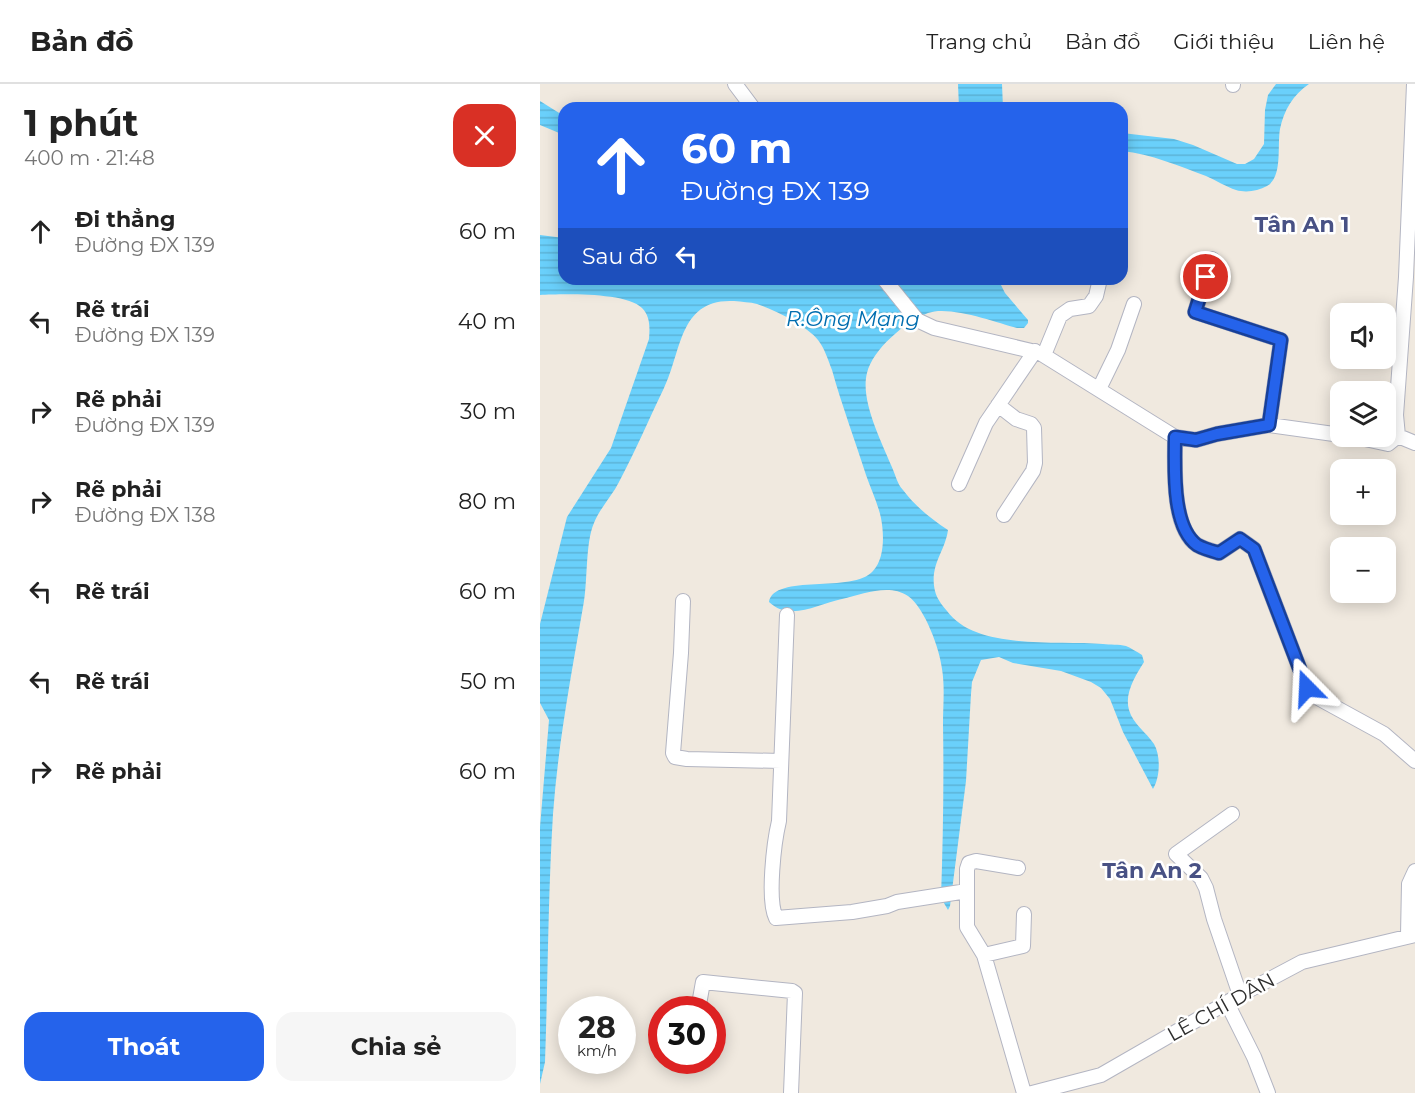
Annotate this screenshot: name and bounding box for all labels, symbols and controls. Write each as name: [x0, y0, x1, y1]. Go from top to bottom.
text: Bản đồ: [30, 24, 134, 58]
text: Trang chủ: [926, 29, 1032, 54]
text: Bản đồ: [1065, 29, 1140, 54]
text: Giới thiệu: [1173, 29, 1275, 54]
text: Liên hệ: [1308, 29, 1385, 54]
text: 1 phút: [24, 101, 138, 145]
button: close: [453, 104, 516, 167]
text: 60 m: [681, 122, 792, 174]
icon: ahead: [582, 126, 660, 204]
text: 400 m · 21:48: [24, 146, 155, 170]
text: Đường ĐX 139: [681, 174, 870, 207]
text: Đi thẳng: [75, 206, 175, 233]
district label: Tân An 1: [1255, 211, 1349, 238]
icon: ahead: [24, 215, 57, 248]
text: 60 m: [459, 218, 516, 245]
text: Đường ĐX 139: [75, 233, 215, 257]
icon: left: [670, 240, 703, 273]
text: Sau đó: [582, 243, 658, 270]
pin: [1180, 251, 1231, 302]
icon: arrive: [1189, 260, 1222, 293]
text: Rẽ trái: [75, 296, 150, 323]
map controls: [1330, 303, 1396, 603]
button: sound: [1330, 303, 1396, 369]
icon: left: [24, 305, 57, 338]
water label: R.Ông Mạng: [786, 306, 920, 331]
text: 40 m: [458, 308, 516, 335]
text: Đường ĐX 139: [75, 323, 215, 347]
button: layers: [1330, 381, 1396, 447]
text: Rẽ phải: [75, 386, 162, 413]
icon: right: [24, 395, 57, 428]
text: 30 m: [460, 398, 516, 425]
text: Đường ĐX 139: [75, 413, 215, 437]
button: +: [1330, 459, 1396, 525]
text: Rẽ phải: [75, 476, 162, 503]
icon: right: [24, 485, 57, 518]
text: 80 m: [458, 488, 516, 515]
text: Đường ĐX 138: [75, 503, 216, 527]
button: −: [1330, 537, 1396, 603]
icon: left: [24, 575, 57, 608]
text: Rẽ trái: [75, 578, 150, 605]
text: 60 m: [459, 578, 516, 605]
position arrow: [1275, 656, 1339, 720]
icon: left: [24, 665, 57, 698]
text: Rẽ trái: [75, 668, 150, 695]
text: 50 m: [460, 668, 516, 695]
icon: right: [24, 755, 57, 788]
text: Rẽ phải: [75, 758, 162, 785]
text: 60 m: [459, 758, 516, 785]
district label: Tân An 2: [1102, 857, 1202, 884]
street label: LÊ CHÍ DÂN: [1163, 968, 1279, 1046]
speed limit sign: 30: [648, 996, 726, 1074]
text: 28: [578, 1009, 616, 1046]
button: Thoát: [24, 1012, 264, 1081]
button: Chia sẻ: [276, 1012, 516, 1081]
text: km/h: [577, 1041, 617, 1060]

